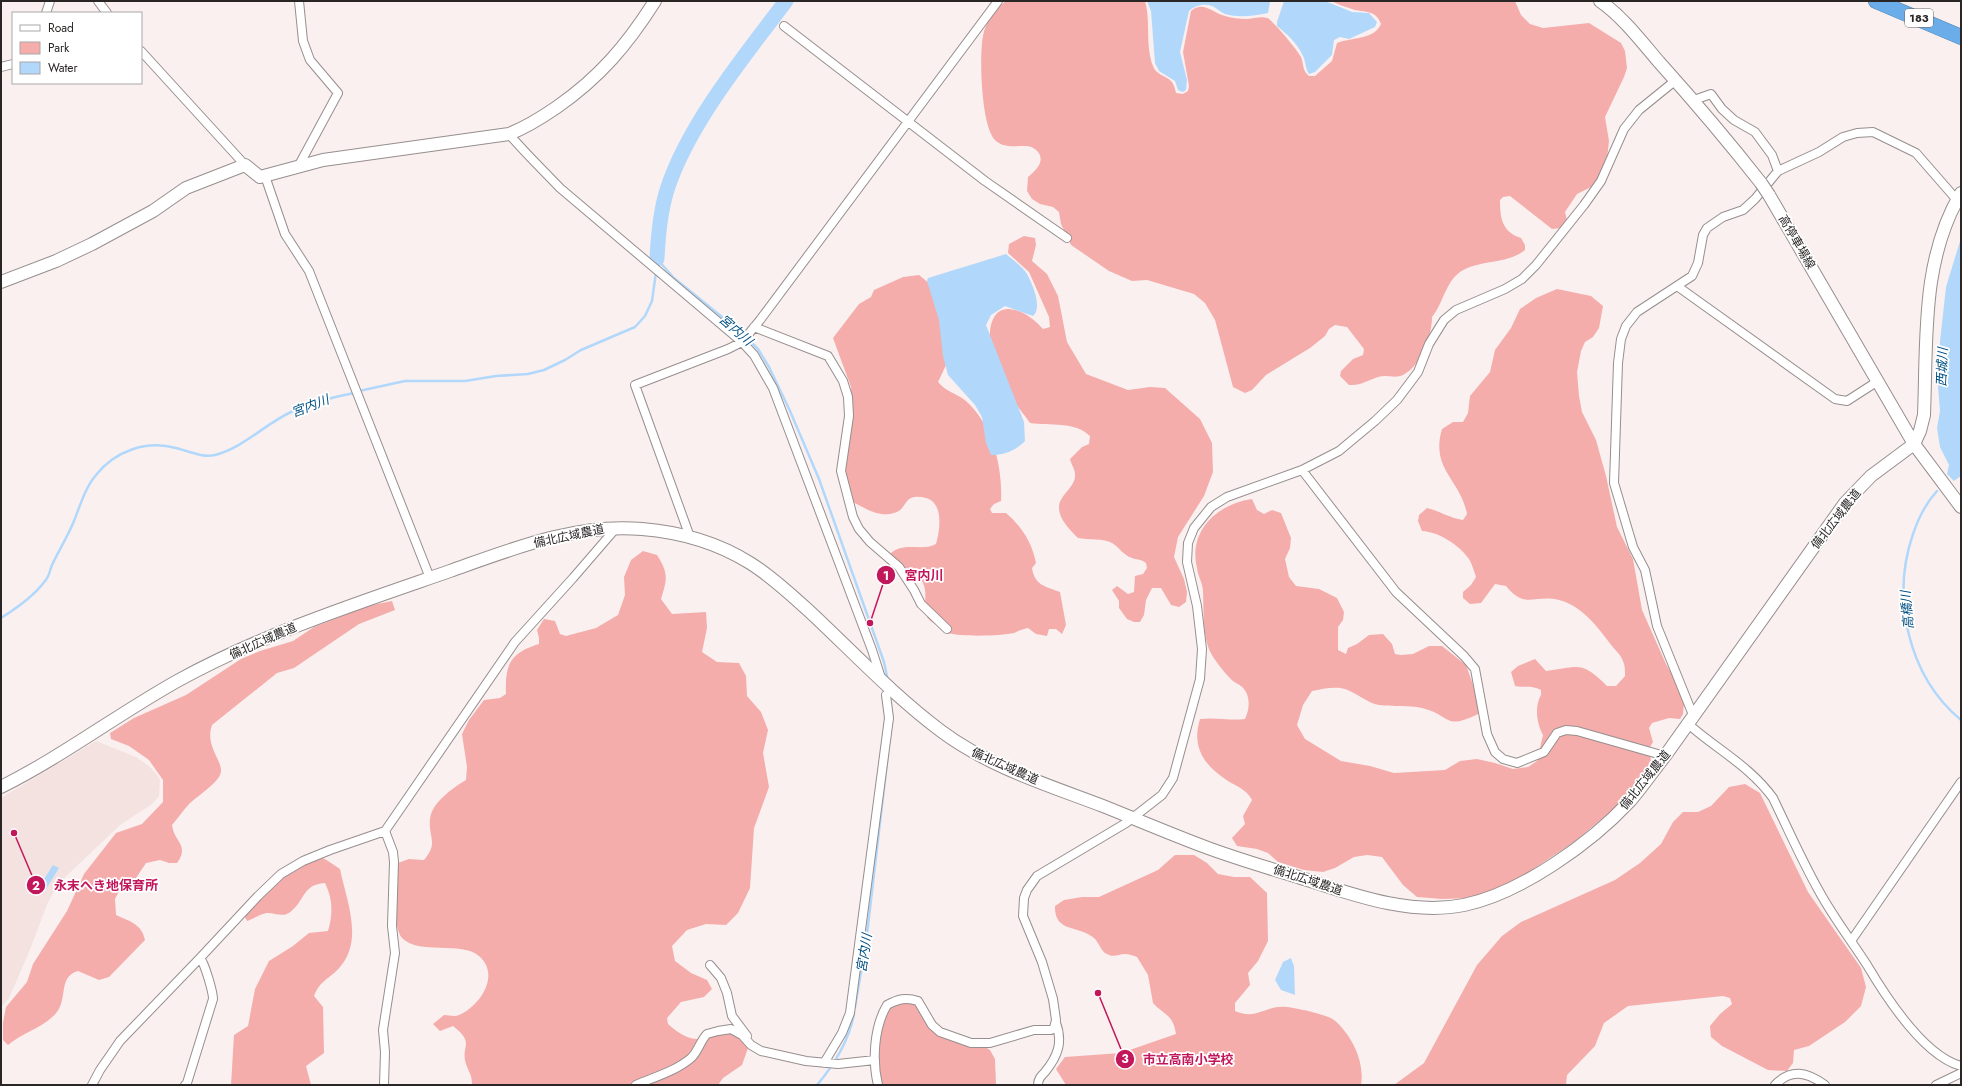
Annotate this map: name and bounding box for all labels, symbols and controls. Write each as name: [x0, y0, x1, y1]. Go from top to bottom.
road number: 183: [1905, 9, 1933, 27]
legend: [12, 12, 142, 84]
text: Road: [48, 19, 74, 37]
text: Park: [48, 39, 70, 57]
text: Water: [48, 59, 79, 77]
street label: 高停車場線: [1774, 212, 1820, 272]
water label: 宮内川: [715, 310, 758, 351]
water label: 西城川: [1932, 345, 1952, 387]
water label: 宮内川: [288, 389, 333, 422]
street label: 備北広域農道: [1807, 485, 1865, 553]
street label: 備北広域農道: [532, 520, 606, 552]
callout: 宮内川: [876, 563, 951, 588]
text: 宮内川: [904, 566, 944, 585]
text: 1: [883, 567, 889, 585]
water label: 高橋川: [1896, 588, 1918, 630]
street label: 備北広域農道: [226, 618, 300, 664]
street label: 備北広域農道: [968, 743, 1042, 789]
street label: 備北広域農道: [1615, 746, 1675, 814]
street label: 備北広域農道: [1271, 860, 1345, 900]
callout: 永末へき地保育所: [26, 873, 166, 898]
text: 永末へき地保育所: [54, 876, 158, 895]
text: 2: [32, 877, 40, 895]
water label: 宮内川: [852, 930, 877, 974]
callout: 市立高南小学校: [1115, 1047, 1242, 1072]
text: 3: [1121, 1050, 1129, 1068]
text: 市立高南小学校: [1142, 1050, 1234, 1069]

